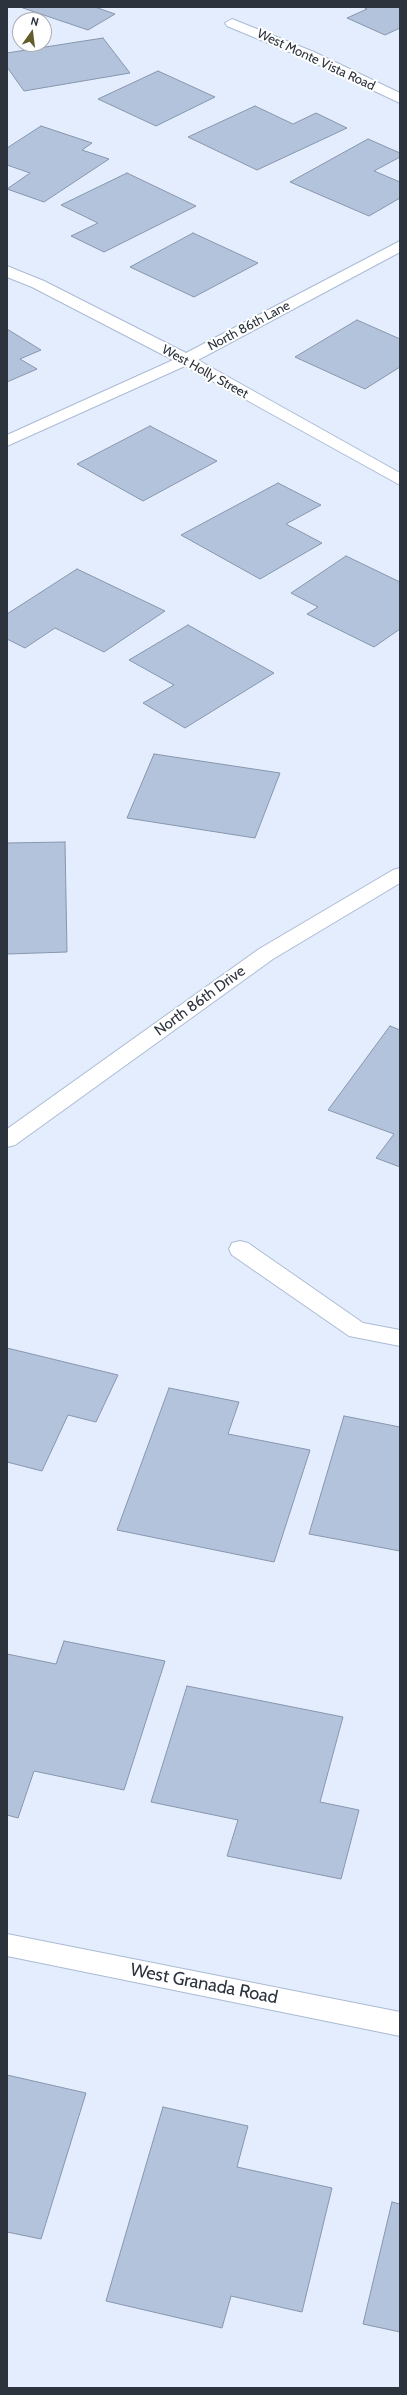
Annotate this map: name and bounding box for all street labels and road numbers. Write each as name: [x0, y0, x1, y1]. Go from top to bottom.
street label: West Monte Vista Road: [255, 26, 377, 94]
street label: North 86th Lane: [205, 298, 293, 354]
street label: West Holly Street: [159, 342, 251, 402]
street label: North 86th Drive: [151, 962, 249, 1040]
street label: West Granada Road: [128, 1959, 280, 2009]

